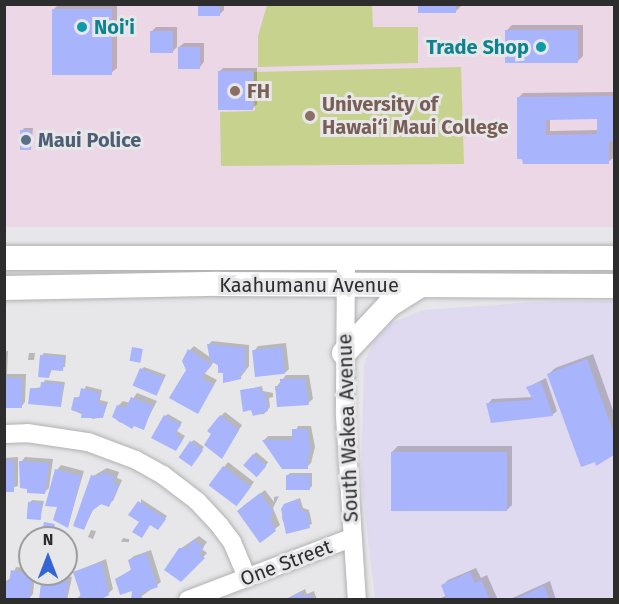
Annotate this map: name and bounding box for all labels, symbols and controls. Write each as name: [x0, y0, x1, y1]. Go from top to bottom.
place label: Noi'i: [94, 15, 135, 39]
marker: Noi'i: [75, 20, 89, 34]
place label: Trade Shop: [426, 35, 529, 59]
marker: Trade Shop: [534, 40, 548, 54]
place label: FH: [247, 79, 270, 103]
marker: FH: [228, 84, 242, 98]
place label: University of Hawai‘i Maui College: [322, 92, 508, 139]
marker: University of Hawai‘i Maui College: [303, 109, 317, 123]
place label: Maui Police: [38, 128, 141, 152]
marker: Maui Police: [19, 133, 33, 147]
street label: Kaahumanu Avenue: [219, 273, 399, 297]
street label: South Wakea Avenue: [333, 333, 363, 523]
north arrow: [18, 526, 78, 586]
text: N: [43, 530, 53, 549]
street label: One Street: [237, 535, 335, 591]

